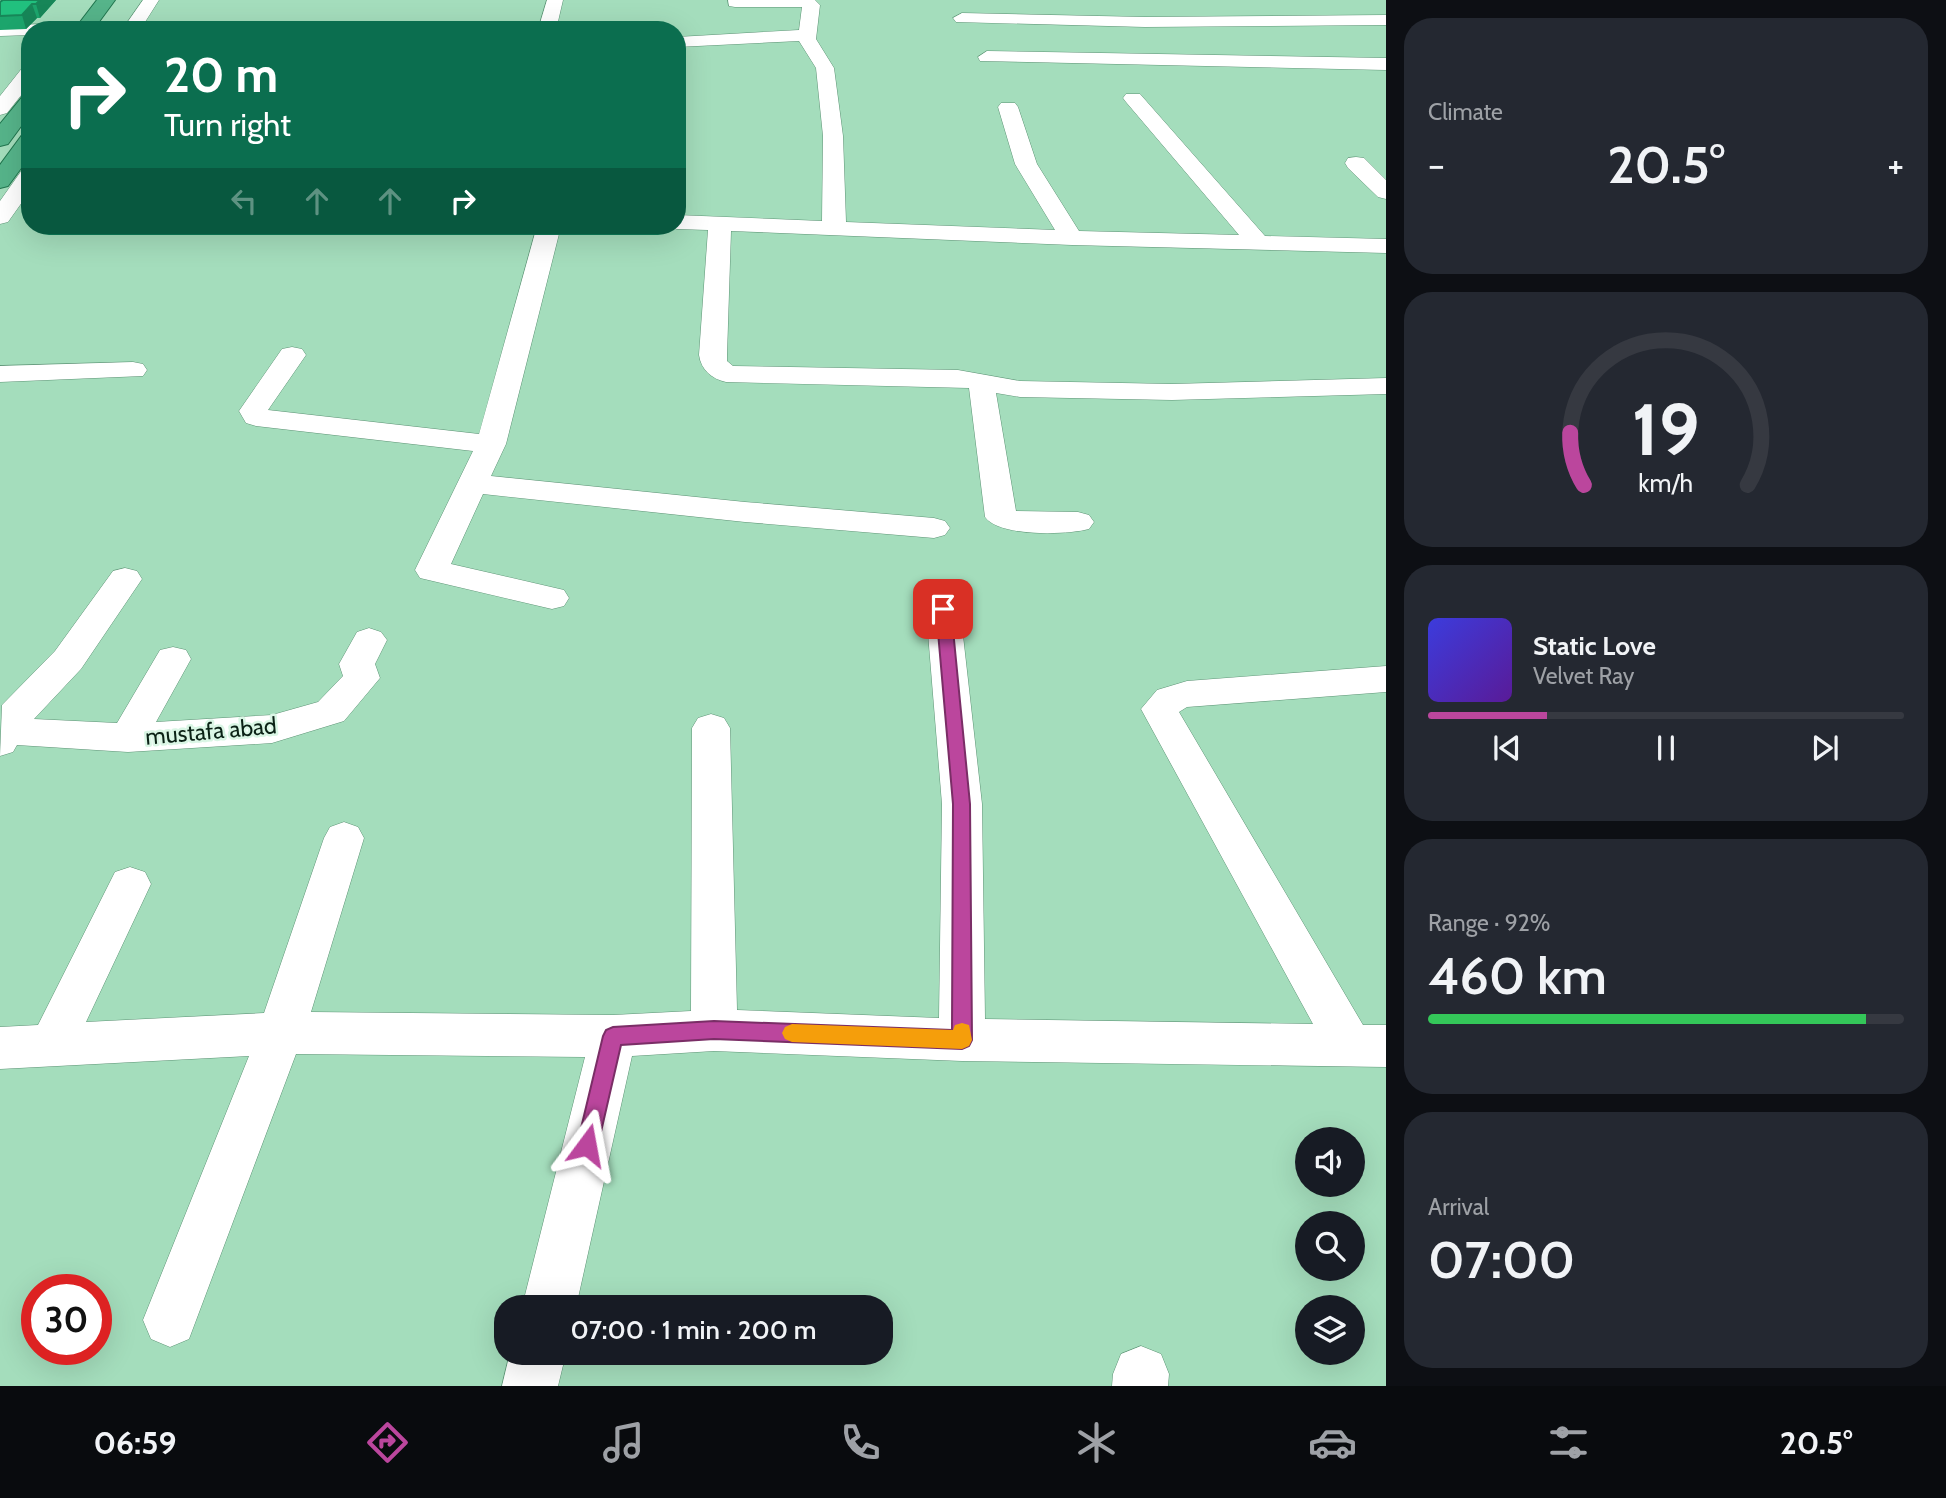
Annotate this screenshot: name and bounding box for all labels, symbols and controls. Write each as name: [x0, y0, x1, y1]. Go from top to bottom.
text: 20 m: [164, 45, 278, 104]
icon: right: [49, 49, 140, 140]
text: Climate: [1428, 98, 1503, 126]
text: Turn right: [164, 105, 291, 144]
text: 20.5°: [1607, 133, 1725, 196]
text: −: [1428, 141, 1445, 188]
text: +: [1887, 141, 1904, 188]
icon: left: [225, 182, 263, 220]
icon: ahead: [298, 182, 336, 220]
icon: ahead: [371, 182, 409, 220]
icon: right: [444, 182, 482, 220]
text: 19: [1632, 386, 1700, 474]
text: km/h: [1639, 468, 1693, 498]
pin: [913, 579, 973, 639]
icon: arrive: [924, 590, 962, 628]
text: Static Love: [1533, 630, 1656, 662]
text: Velvet Ray: [1533, 662, 1634, 690]
street label: mustafa abad: [144, 711, 278, 751]
icon: previous: [1488, 729, 1526, 767]
icon: pause: [1647, 729, 1685, 767]
icon: next: [1806, 729, 1844, 767]
text: Range · 92%: [1428, 909, 1551, 937]
text: 460 km: [1428, 944, 1607, 1007]
position arrow: [550, 1108, 624, 1182]
map controls: [1295, 1127, 1365, 1365]
button: sound: [1295, 1127, 1365, 1197]
text: Arrival: [1428, 1193, 1489, 1221]
button: search: [1295, 1211, 1365, 1281]
text: 07:00: [1428, 1228, 1575, 1291]
speed limit sign: 30: [21, 1274, 112, 1365]
button: layers: [1295, 1295, 1365, 1365]
text: 07:00 · 1 min · 200 m: [570, 1314, 817, 1346]
icon: directions: [363, 1418, 412, 1467]
icon: music: [599, 1418, 648, 1467]
icon: phone: [836, 1418, 885, 1467]
icon: climate: [1072, 1418, 1121, 1467]
icon: car: [1308, 1418, 1357, 1467]
icon: filters: [1544, 1418, 1593, 1467]
text: 06:59: [94, 1423, 176, 1462]
text: 20.5°: [1780, 1423, 1852, 1462]

